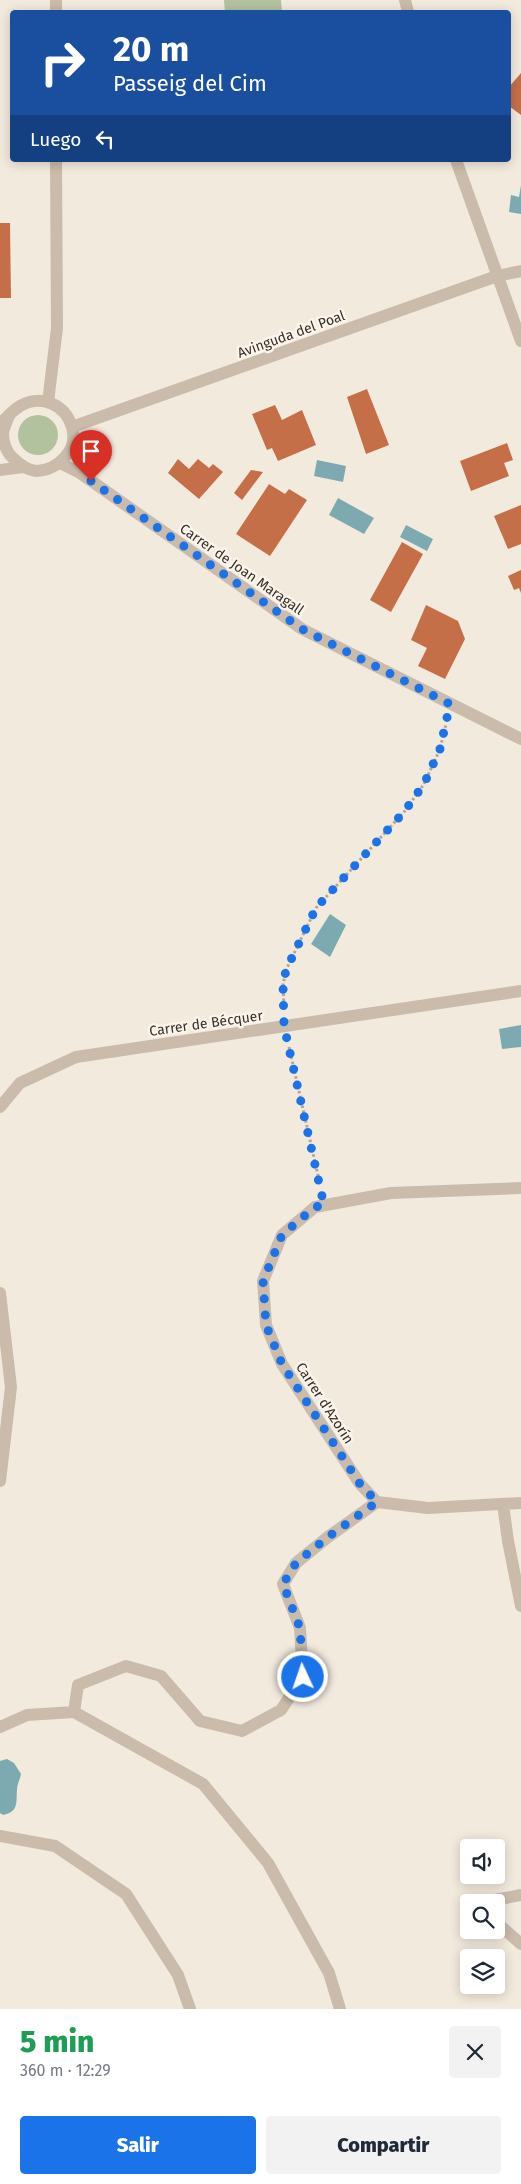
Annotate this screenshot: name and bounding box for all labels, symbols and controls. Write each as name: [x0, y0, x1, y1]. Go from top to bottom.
text: 20 m: [113, 28, 189, 70]
icon: right: [30, 30, 95, 95]
text: Passeig del Cim: [113, 70, 267, 97]
icon: left: [91, 125, 119, 153]
text: Luego: [30, 128, 81, 151]
street label: Avinguda del Poal: [235, 307, 347, 362]
pin: [70, 430, 112, 481]
icon: arrive: [77, 437, 105, 465]
street label: Carrer de Joan Maragall: [176, 520, 307, 619]
street label: Carrer de Bécquer: [148, 1007, 264, 1040]
street label: Carrer d'Azorín: [292, 1360, 357, 1447]
position arrow: [276, 1650, 328, 1702]
map controls: [460, 1839, 505, 1994]
button: sound: [460, 1839, 505, 1884]
button: search: [460, 1894, 505, 1939]
button: layers: [460, 1949, 505, 1994]
text: 5 min: [20, 2024, 94, 2060]
button: close: [449, 2026, 501, 2078]
text: 360 m · 12:29: [20, 2061, 111, 2080]
button: Salir: [20, 2116, 256, 2174]
button: Compartir: [266, 2116, 501, 2174]

